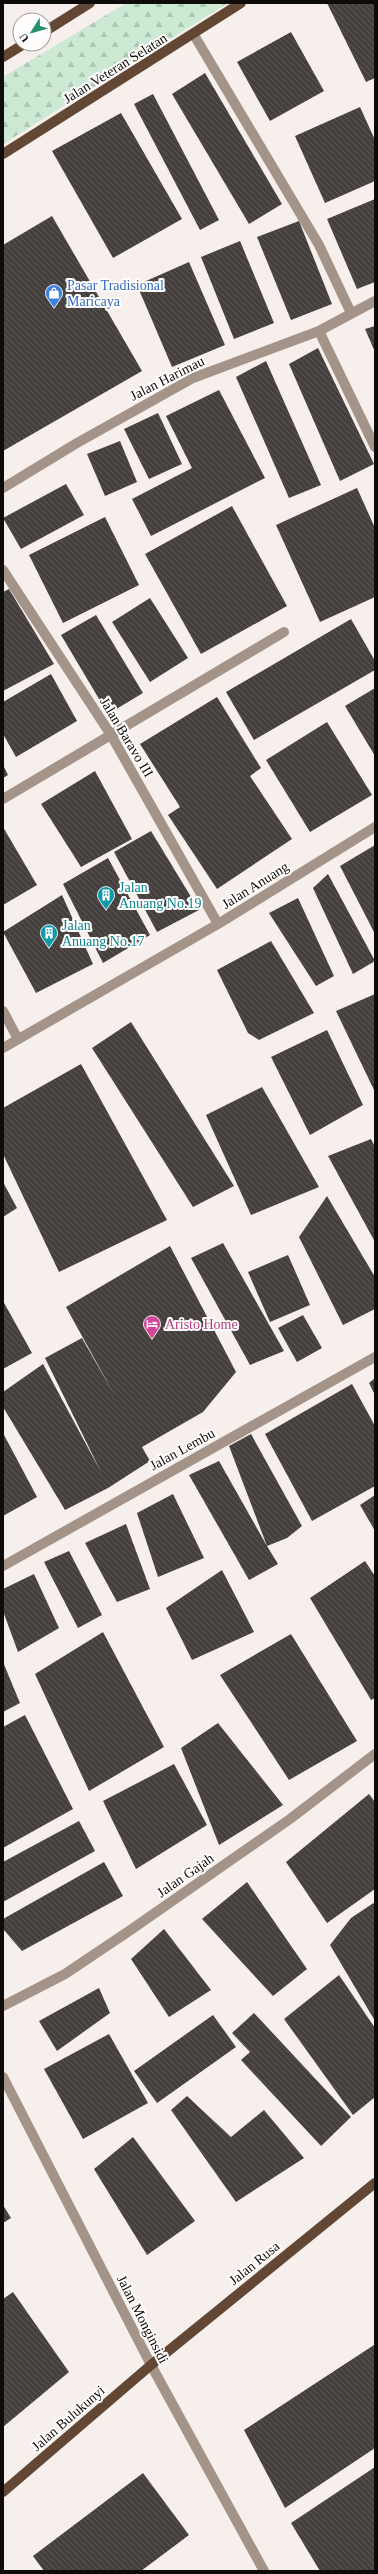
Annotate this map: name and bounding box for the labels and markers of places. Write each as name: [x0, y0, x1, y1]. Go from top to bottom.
place label: Pasar Tradisional Maricaya: [67, 278, 164, 309]
shop icon: Pasar Tradisional Maricaya: [44, 283, 64, 308]
place label: Jalan Anuang No.19: [119, 880, 201, 911]
building icon: Jalan Anuang No.19: [96, 885, 116, 910]
place label: Jalan Anuang No.17: [62, 918, 144, 949]
building icon: Jalan Anuang No.17: [39, 923, 59, 948]
hotel icon: Aristo Home: [142, 1314, 162, 1339]
place label: Aristo Home: [165, 1317, 238, 1332]

